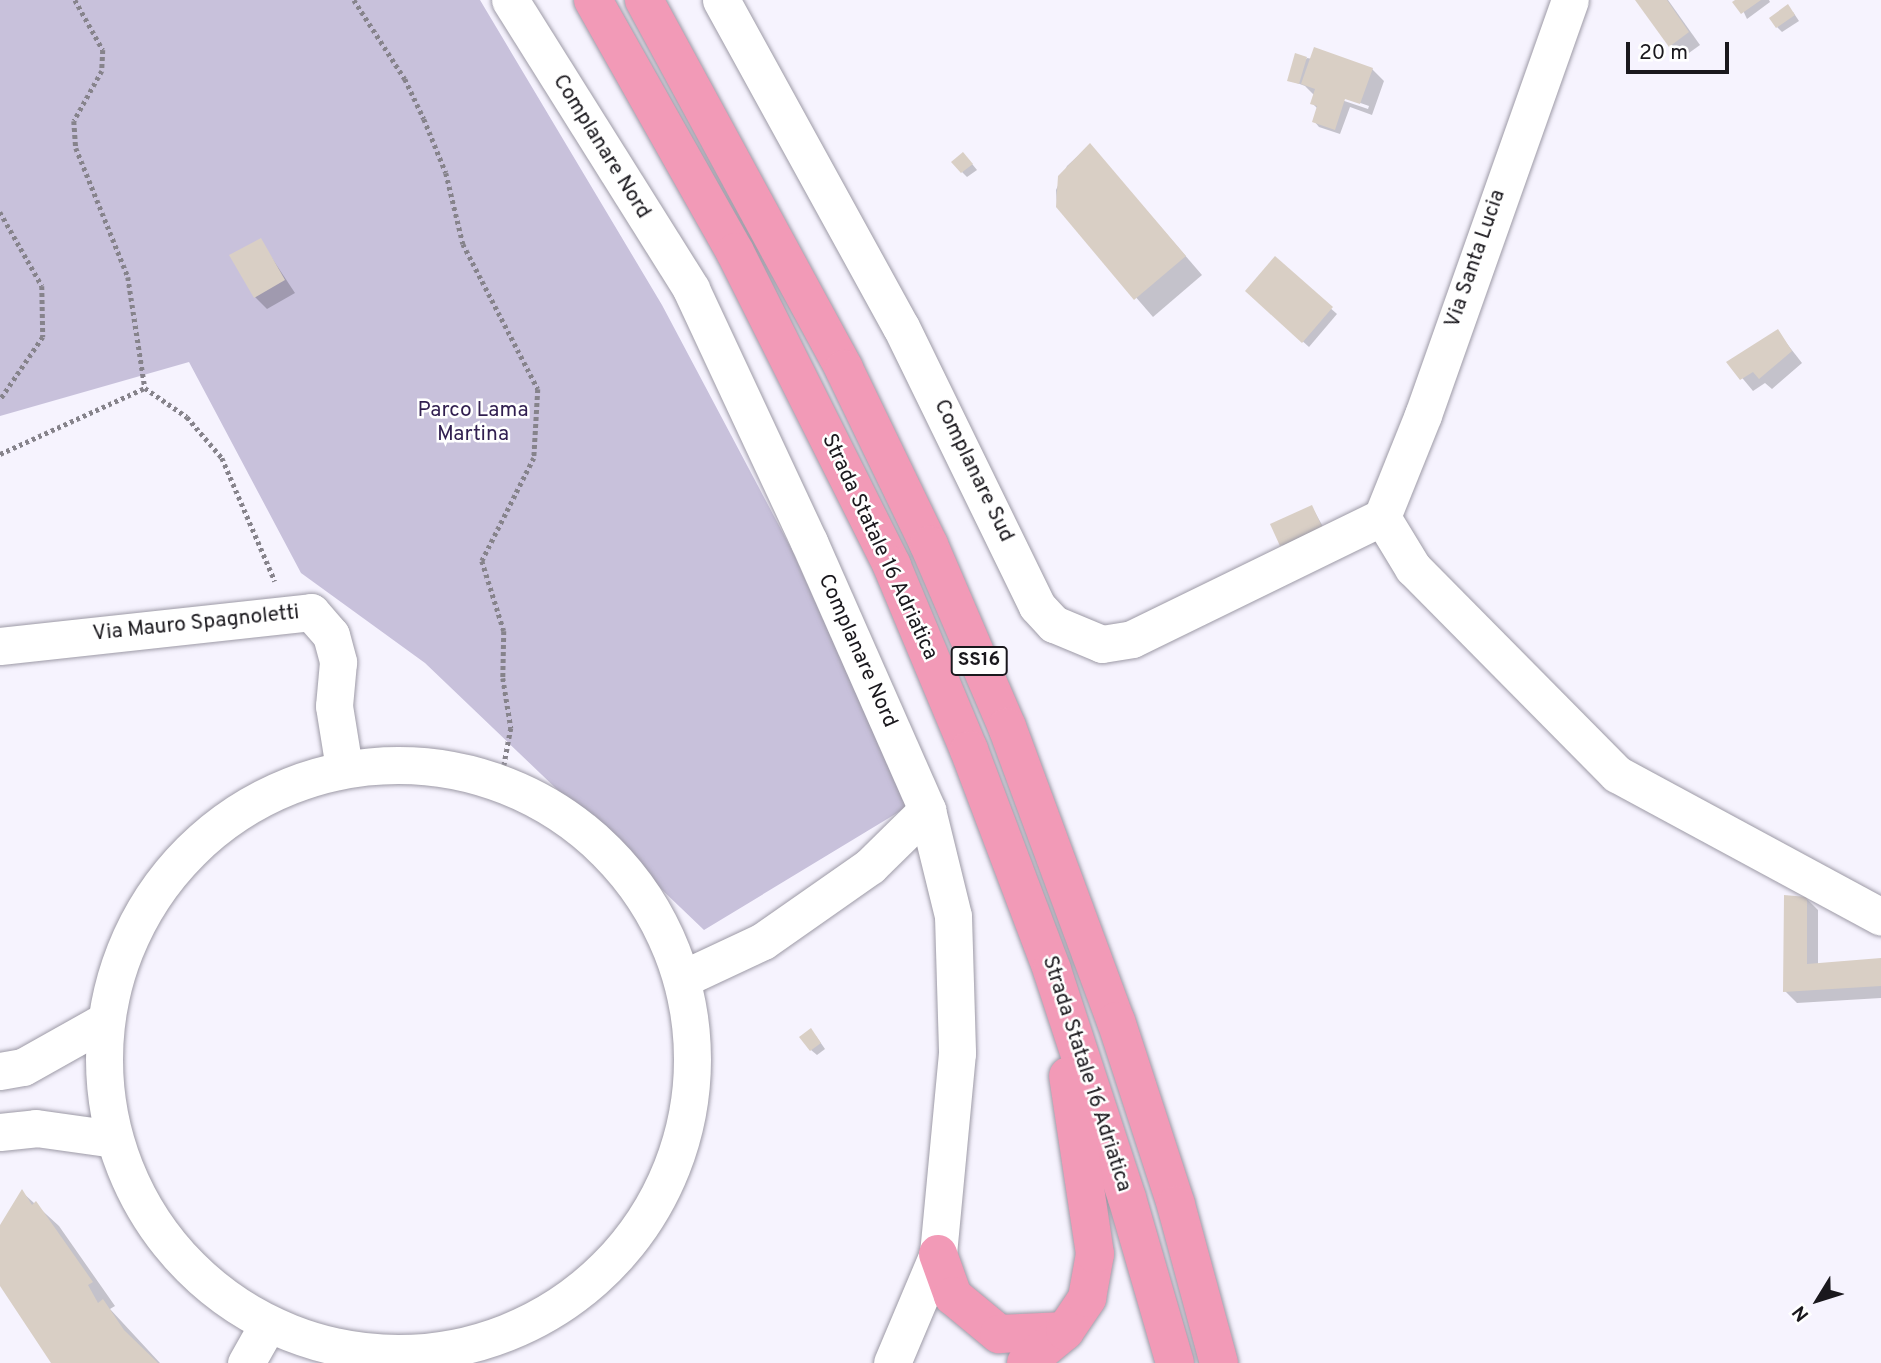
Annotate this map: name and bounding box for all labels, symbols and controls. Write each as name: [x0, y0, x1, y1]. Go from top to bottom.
scale bar: [1629, 28, 1732, 72]
text: 20 m: [1639, 40, 1688, 67]
street label: Complanare Nord: [547, 70, 655, 224]
street label: Via Santa Lucia: [1441, 187, 1511, 331]
street label: Complanare Sud: [928, 396, 1018, 546]
park label: Parco Lama Martina: [417, 398, 529, 448]
street label: Strada Statale 16 Adriatica: [815, 430, 943, 664]
street label: Complanare Nord: [812, 570, 902, 732]
street label: Via Mauro Spagnoletti: [91, 601, 301, 647]
road number: SS16: [949, 646, 1009, 676]
street label: Strada Statale 16 Adriatica: [1036, 953, 1136, 1195]
north arrow: [1783, 1265, 1853, 1335]
text: N: [1788, 1300, 1815, 1326]

